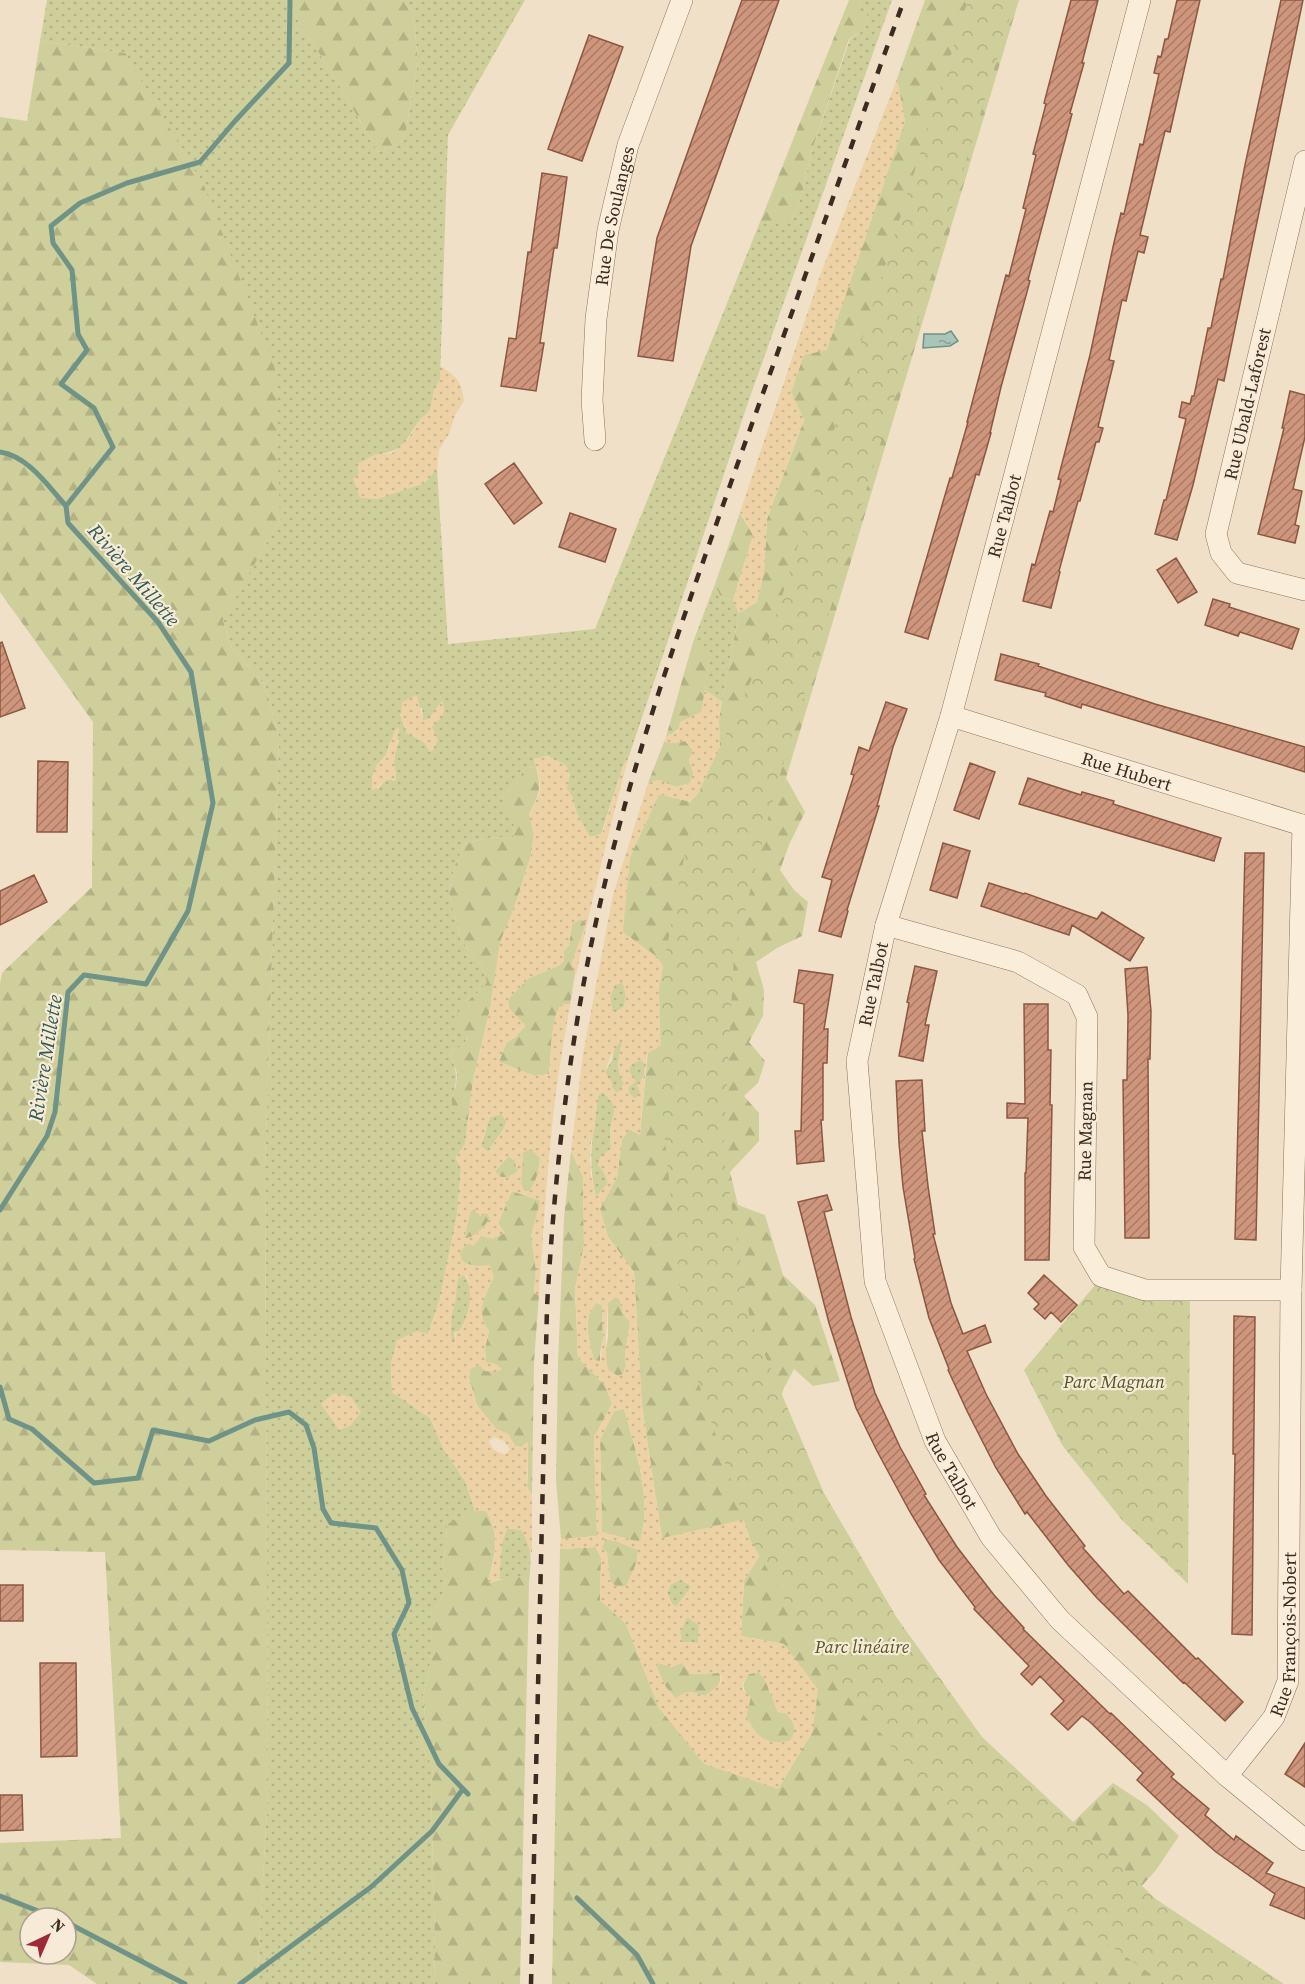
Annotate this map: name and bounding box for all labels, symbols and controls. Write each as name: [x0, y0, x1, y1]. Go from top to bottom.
street label: Rue De Soulanges: [588, 143, 640, 287]
street label: Rue Ubald-Laforest: [1217, 325, 1277, 482]
street label: Rue Talbot: [981, 471, 1027, 561]
water label: Rivière Millette: [81, 517, 186, 632]
street label: Rue Hubert: [1079, 745, 1175, 796]
street label: Rue Talbot: [852, 939, 894, 1028]
water label: Rivière Millette: [21, 993, 69, 1124]
street label: Rue Magnan: [1072, 1081, 1098, 1181]
park label: Parc Magnan: [1062, 1369, 1165, 1394]
street label: Rue Talbot: [920, 1428, 985, 1514]
street label: Rue François-Nobert: [1263, 1552, 1301, 1720]
park label: Parc linéaire: [814, 1634, 910, 1659]
north arrow: [18, 1906, 78, 1966]
text: N: [47, 1913, 71, 1937]

